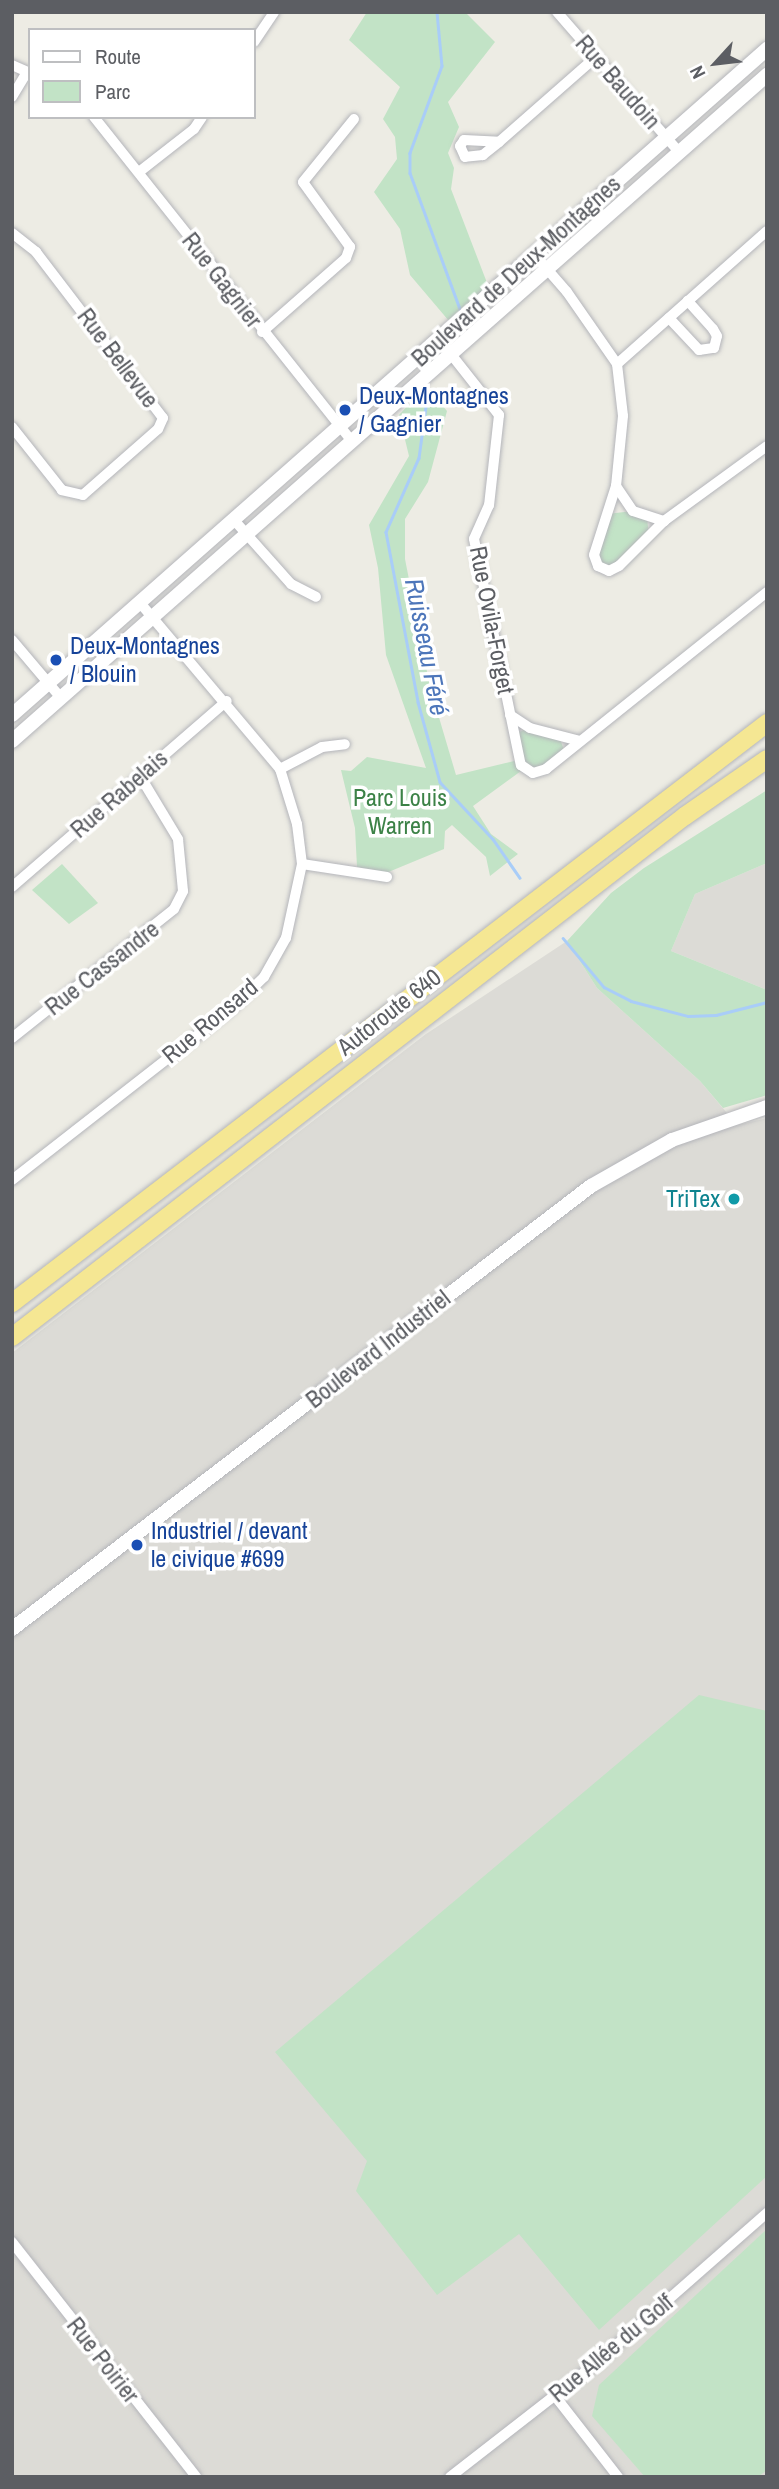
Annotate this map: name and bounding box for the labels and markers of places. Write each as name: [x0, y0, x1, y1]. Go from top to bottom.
place label: Deux-Montagnes / Gagnier: [359, 382, 509, 438]
marker: Deux-Montagnes / Gagnier: [337, 402, 353, 418]
place label: Deux-Montagnes / Blouin: [70, 632, 220, 688]
marker: Deux-Montagnes / Blouin: [48, 652, 64, 668]
place label: TriTex: [666, 1185, 720, 1213]
marker: TriTex: [726, 1191, 742, 1207]
place label: Industriel / devant le civique #699: [151, 1517, 307, 1573]
marker: Industriel / devant le civique #699: [129, 1537, 145, 1553]

